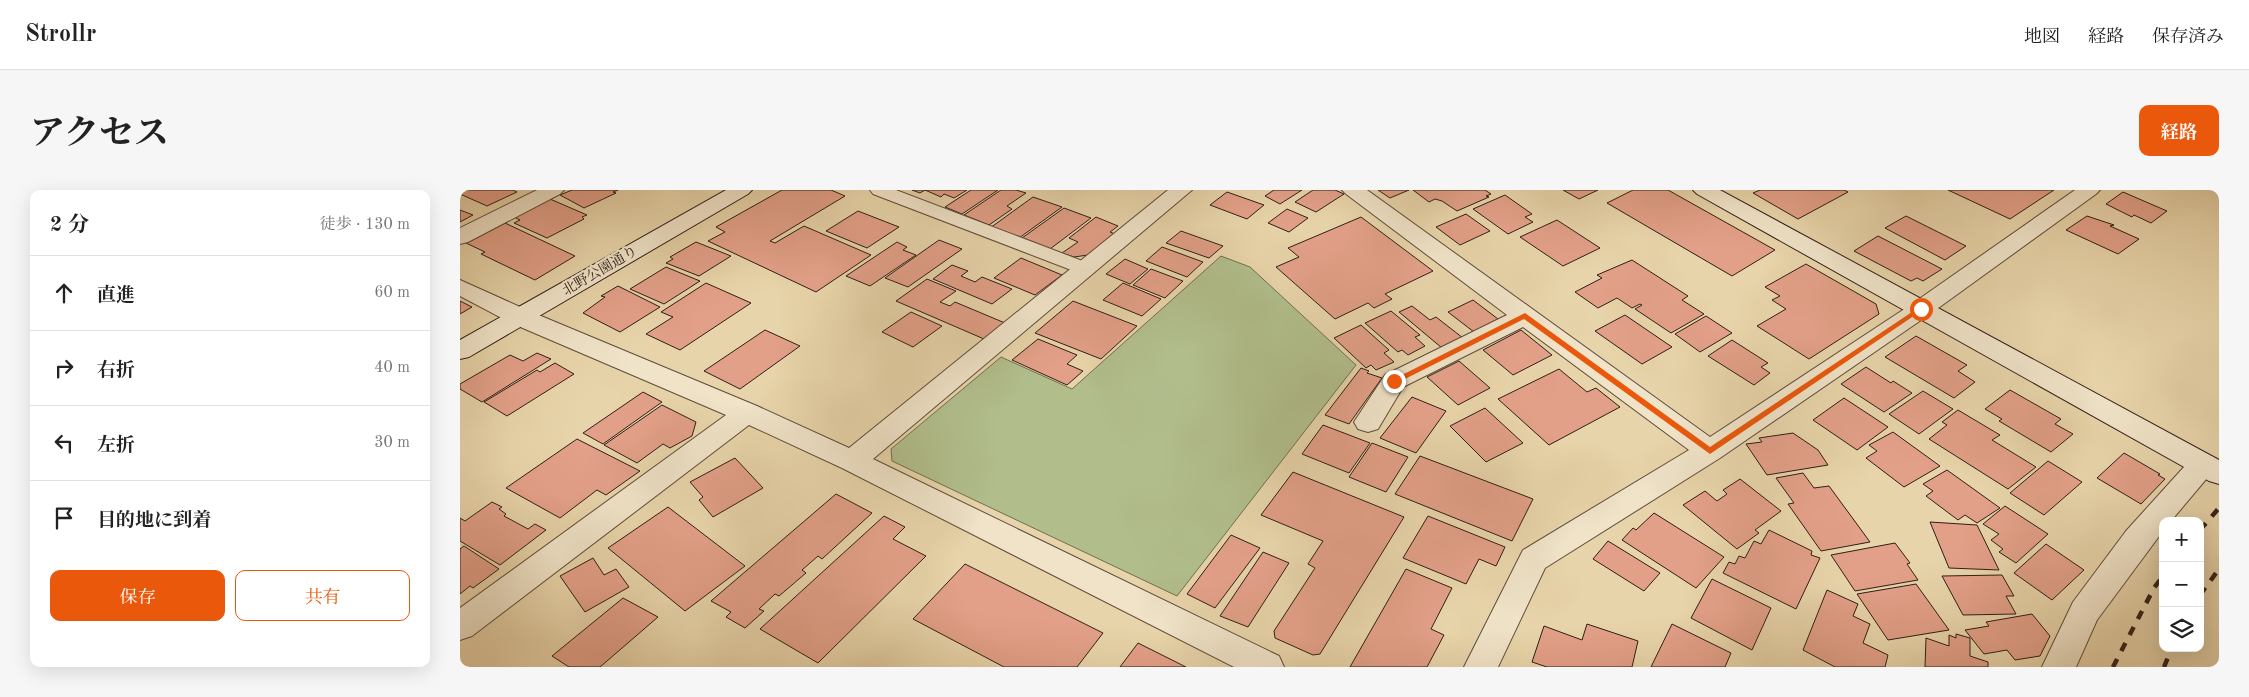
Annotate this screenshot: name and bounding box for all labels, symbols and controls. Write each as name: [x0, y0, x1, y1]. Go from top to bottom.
text: Strollr: [25, 23, 96, 47]
text: 地図: [2024, 28, 2060, 46]
text: 経路: [2088, 28, 2124, 46]
text: 保存済み: [2152, 28, 2224, 46]
button: 経路: [2139, 105, 2219, 156]
text: アクセス: [30, 117, 169, 152]
text: 2 分: [50, 215, 89, 236]
text: 徒歩 · 130 m: [320, 217, 410, 233]
street label: 北野公園通り: [560, 243, 640, 298]
icon: ahead: [50, 279, 78, 307]
text: 60 m: [374, 285, 410, 301]
text: 直進: [97, 287, 135, 306]
route start: [1910, 298, 1933, 321]
icon: right: [50, 354, 78, 382]
text: 40 m: [374, 360, 410, 376]
text: 右折: [97, 362, 135, 381]
route end: [1383, 370, 1406, 393]
icon: left: [50, 429, 78, 457]
text: 30 m: [374, 435, 410, 451]
text: 左折: [97, 437, 135, 456]
icon: arrive: [50, 504, 78, 532]
text: 目的地に到着: [97, 512, 211, 531]
map controls: [2159, 517, 2204, 652]
button: +: [2159, 517, 2204, 562]
button: −: [2159, 562, 2204, 607]
button: 保存: [50, 570, 225, 621]
button: 共有: [235, 570, 410, 621]
button: layers: [2159, 607, 2204, 652]

